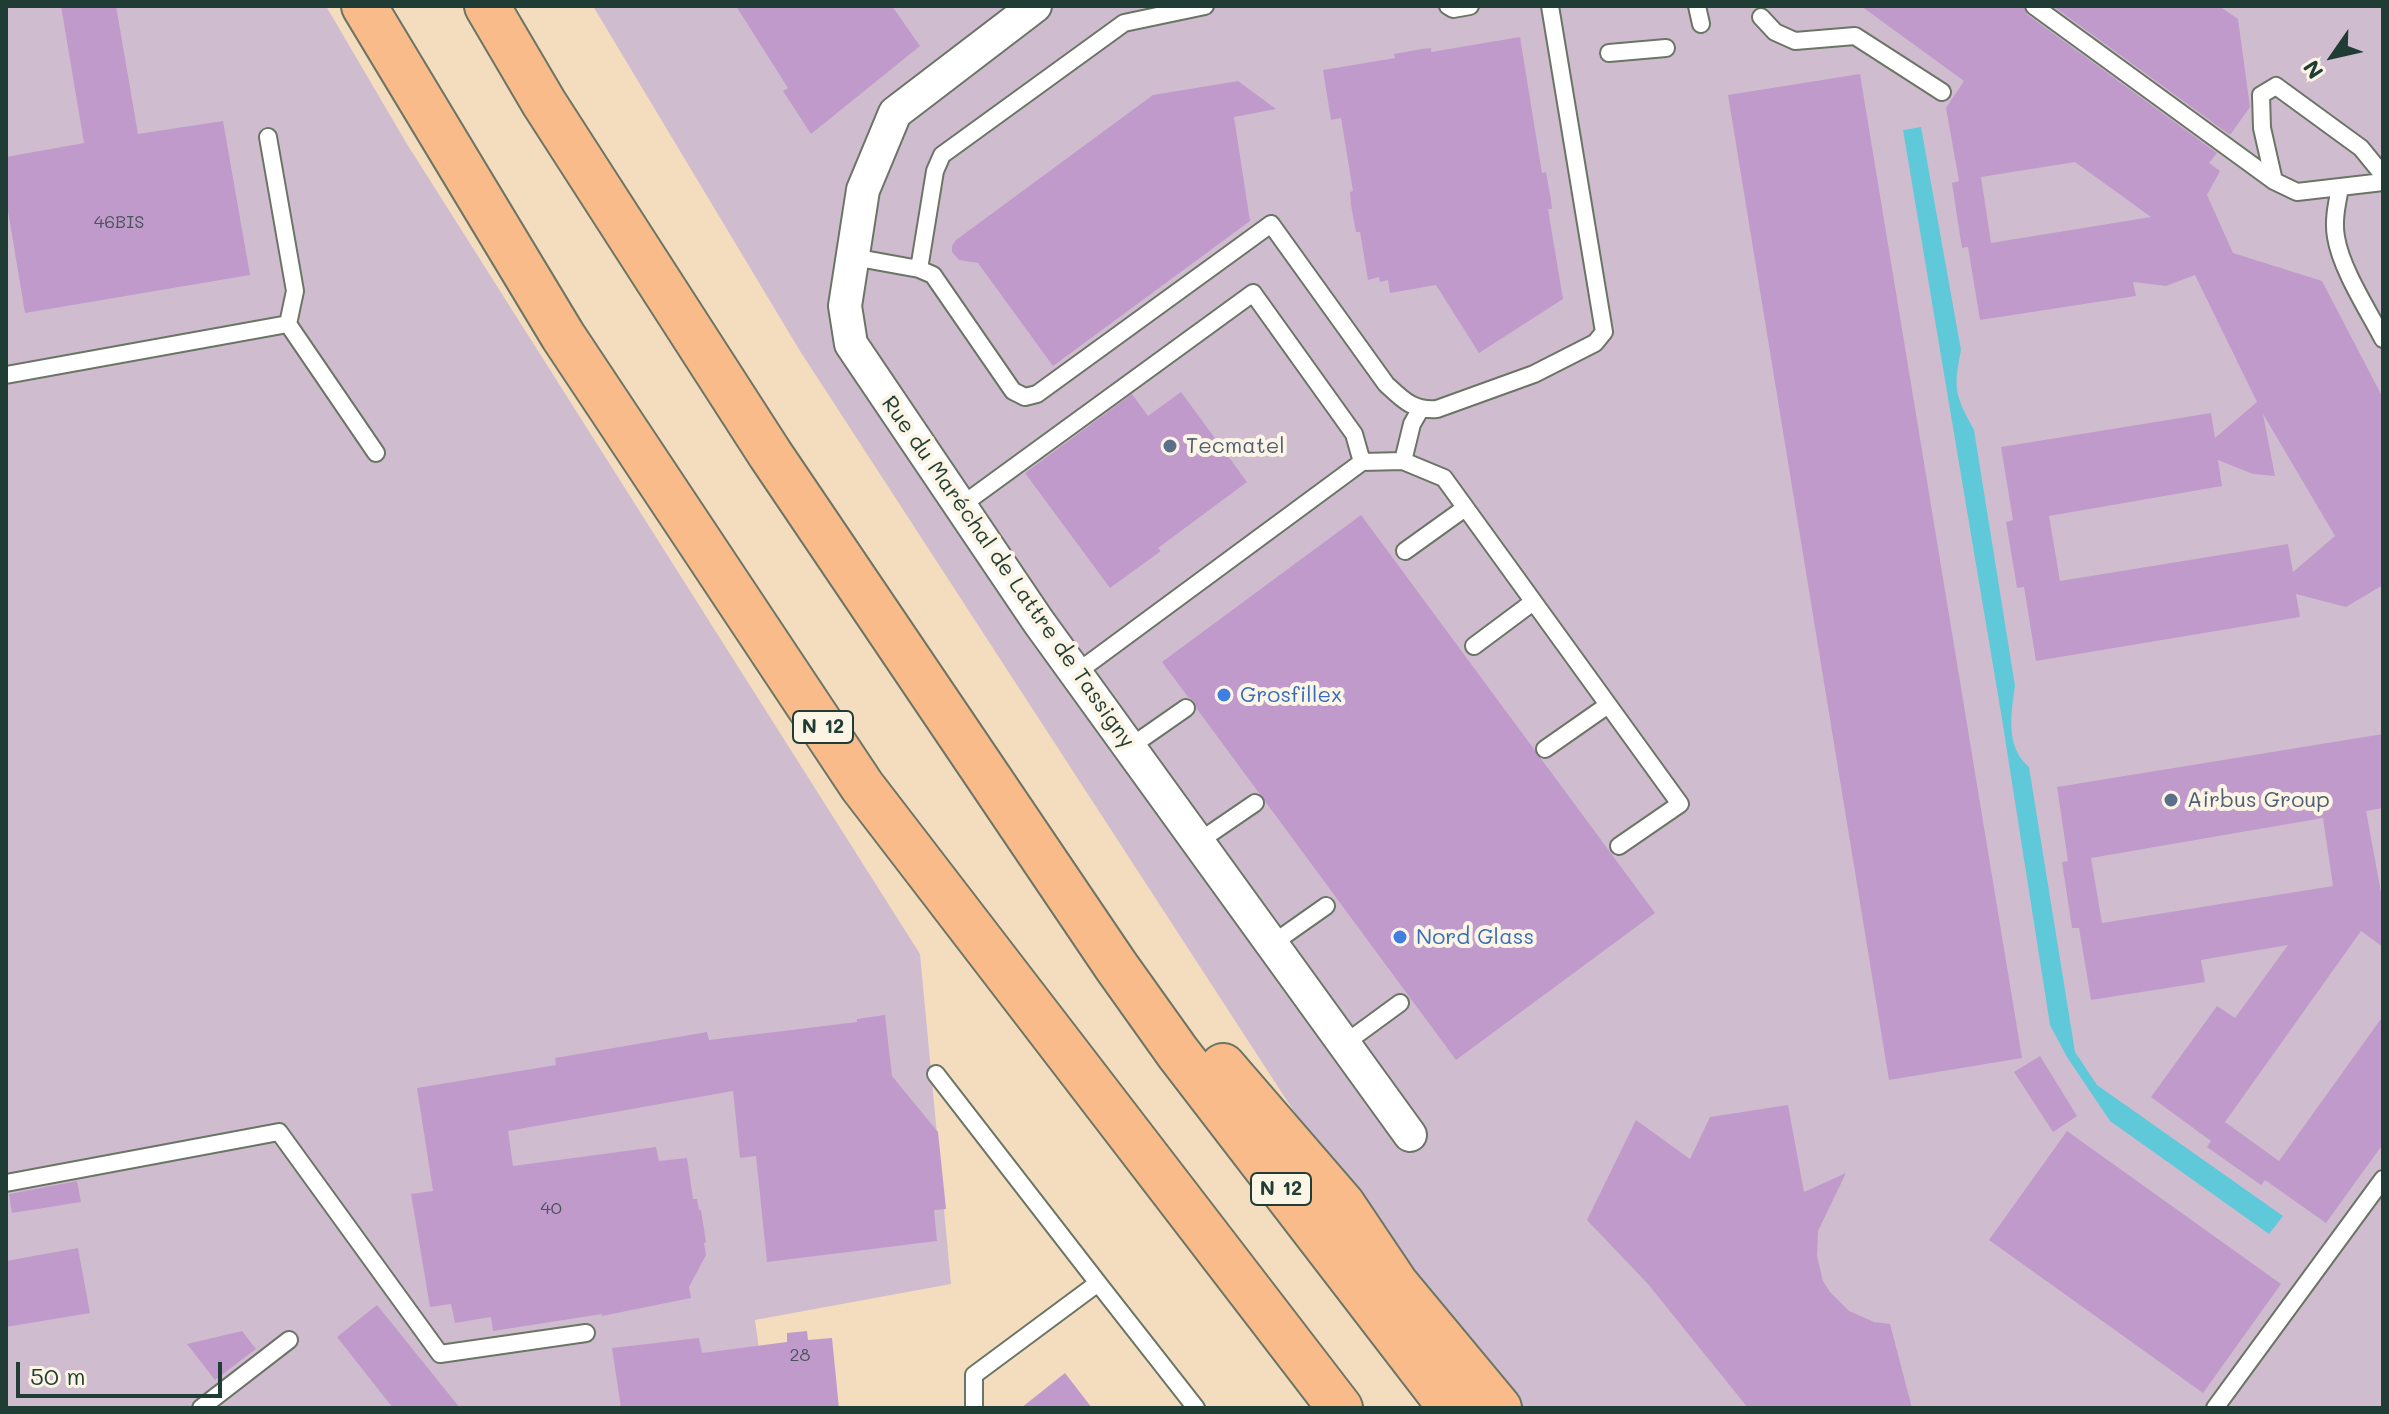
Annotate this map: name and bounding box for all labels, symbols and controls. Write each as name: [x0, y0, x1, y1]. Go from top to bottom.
north arrow: [2293, 16, 2373, 96]
text: N: [2296, 55, 2329, 85]
house number: 46BIS: [94, 211, 144, 233]
street label: Rue du Maréchal de Lattre de Tassigny: [876, 391, 1140, 753]
place label: Tecmatel: [1186, 433, 1285, 459]
marker: Tecmatel: [1161, 437, 1179, 455]
place label: Grosfillex: [1240, 682, 1342, 708]
marker: Grosfillex: [1215, 686, 1233, 704]
road number: N 12: [793, 711, 853, 743]
place label: Airbus Group: [2187, 787, 2330, 813]
marker: Airbus Group: [2162, 791, 2180, 809]
place label: Nord Glass: [1416, 924, 1534, 950]
marker: Nord Glass: [1391, 928, 1409, 946]
road number: N 12: [1251, 1173, 1311, 1205]
house number: 40: [540, 1197, 562, 1219]
house number: 28: [790, 1344, 810, 1366]
scale bar: [20, 1346, 226, 1396]
text: 50 m: [30, 1360, 86, 1391]

